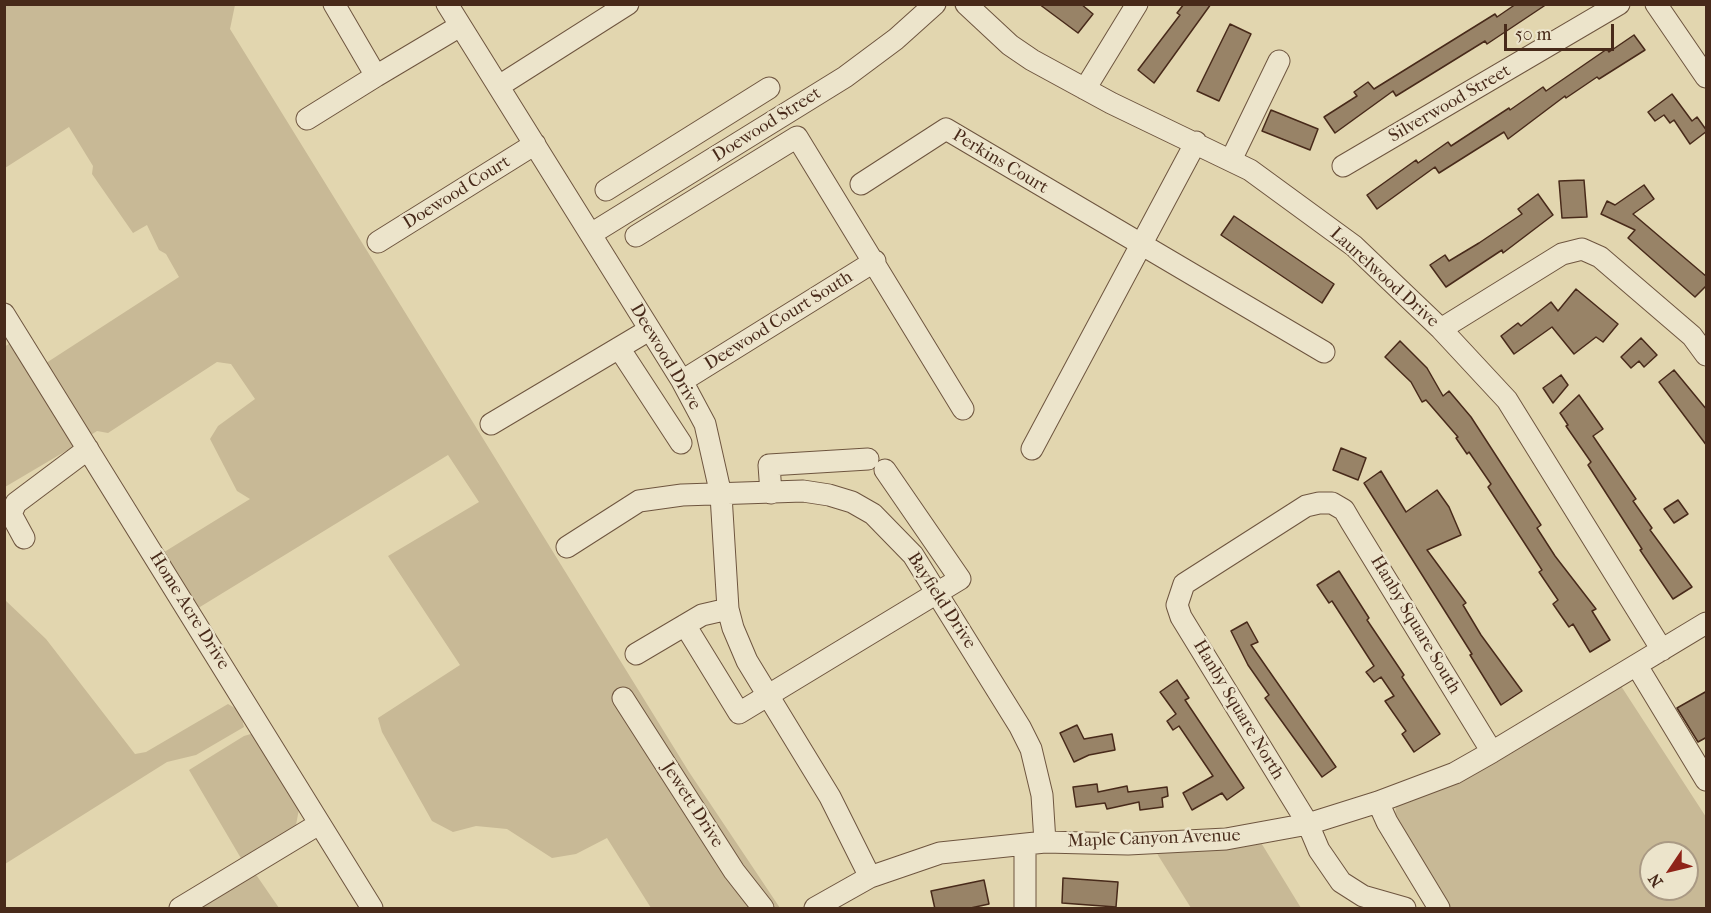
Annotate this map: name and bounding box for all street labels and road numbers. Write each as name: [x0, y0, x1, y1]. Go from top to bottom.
street label: Silverwood Street: [1385, 60, 1515, 148]
street label: Doewood Street: [709, 83, 825, 167]
street label: Perkins Court: [948, 125, 1052, 199]
street label: Doewood Court: [400, 152, 514, 234]
street label: Laurelwood Drive: [1325, 223, 1443, 333]
street label: Deewood Court South: [701, 267, 857, 375]
street label: Deewood Drive: [625, 300, 705, 414]
street label: Home Acre Drive: [144, 548, 234, 674]
street label: Bayfield Drive: [902, 549, 980, 653]
street label: Hanby Square South: [1365, 552, 1465, 698]
street label: Hanby Square North: [1188, 636, 1288, 784]
street label: Jewett Drive: [656, 758, 728, 852]
street label: Maple Canyon Avenue: [1067, 825, 1241, 853]

